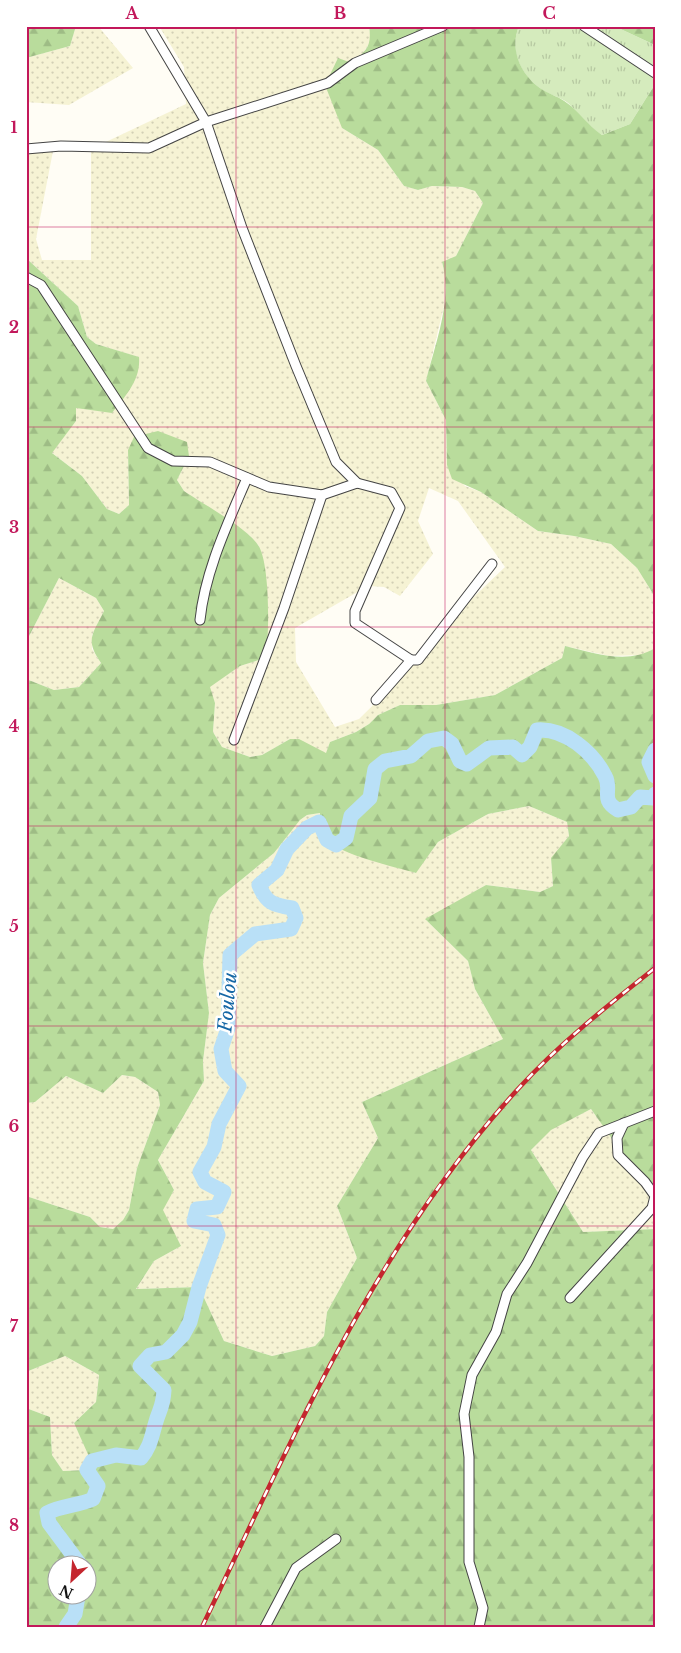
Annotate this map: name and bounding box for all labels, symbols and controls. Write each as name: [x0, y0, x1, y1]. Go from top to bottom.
text: A: [125, 3, 140, 23]
text: B: [334, 3, 347, 23]
text: C: [542, 3, 556, 23]
text: 1: [11, 117, 18, 137]
text: 2: [9, 317, 19, 337]
text: 3: [9, 517, 19, 537]
text: 4: [9, 716, 19, 736]
text: 5: [9, 916, 19, 936]
water label: Foulou: [213, 971, 242, 1034]
text: 6: [9, 1116, 20, 1136]
text: 7: [10, 1316, 19, 1336]
text: 8: [9, 1515, 19, 1535]
north arrow: [48, 1556, 98, 1606]
text: N: [56, 1581, 76, 1603]

